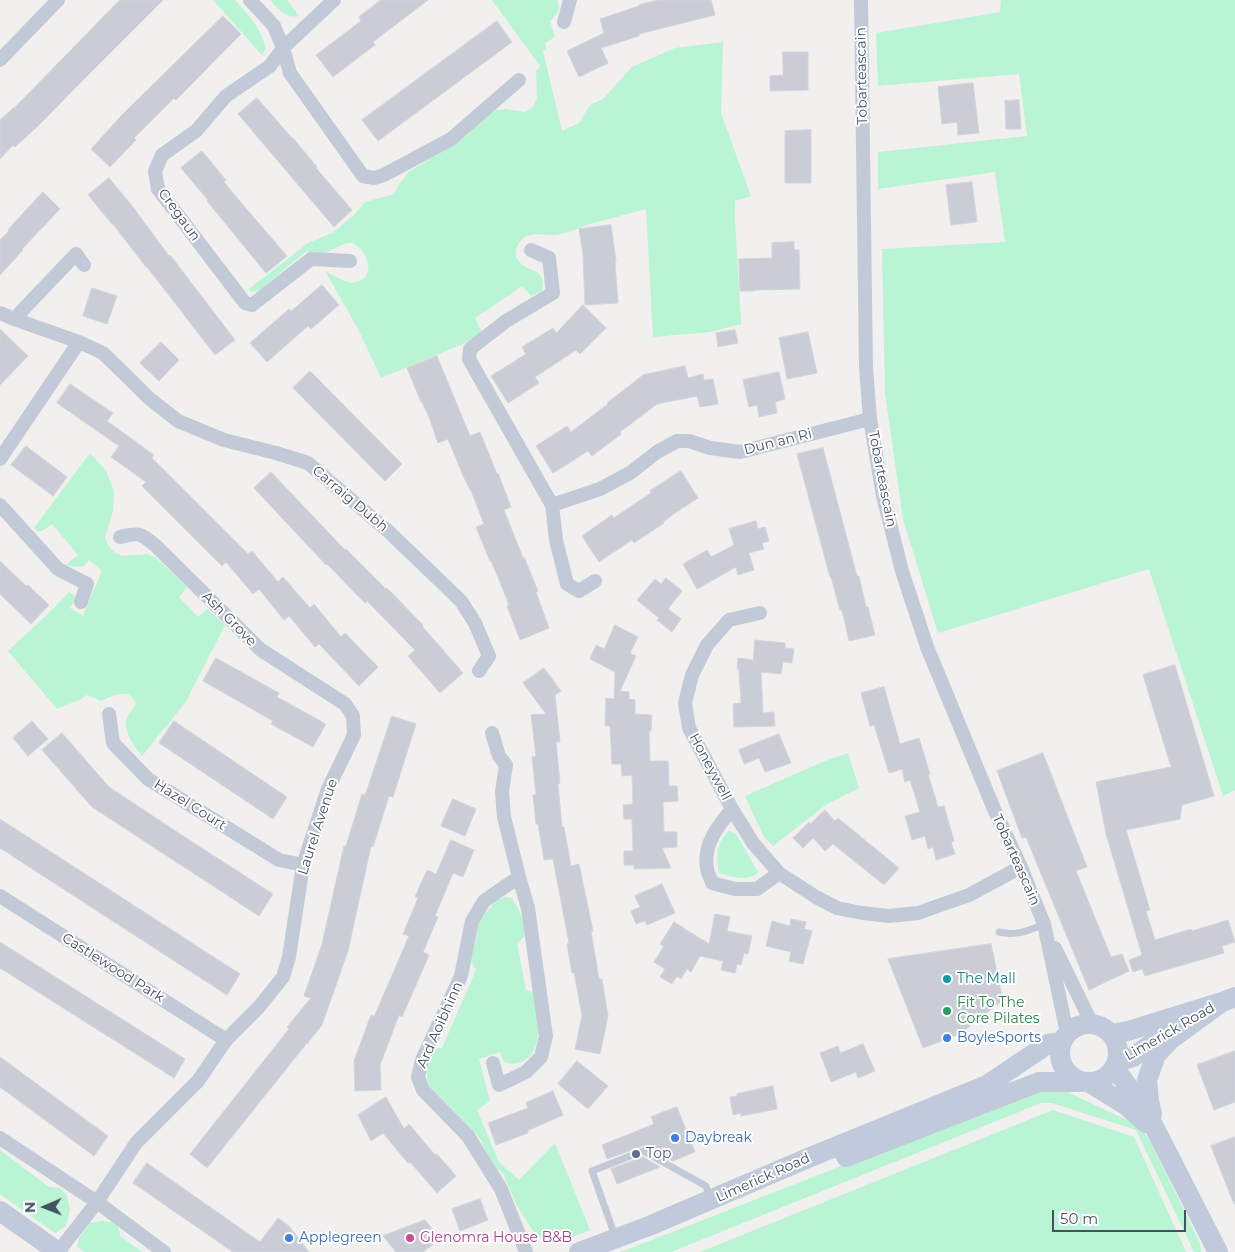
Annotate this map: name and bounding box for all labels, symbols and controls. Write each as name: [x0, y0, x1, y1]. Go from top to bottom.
street label: Tobarteascain: [853, 27, 871, 125]
street label: Cregaun: [154, 186, 204, 244]
street label: Dun an Ri: [742, 425, 814, 459]
street label: Tobarteascain: [864, 429, 900, 529]
street label: Carraig Dubh: [309, 462, 391, 536]
street label: Ash Grove: [198, 588, 260, 650]
street label: Honeywell: [685, 731, 735, 803]
street label: Hazel Court: [151, 776, 229, 834]
street label: Laurel Avenue: [295, 777, 341, 877]
street label: Tobarteascain: [988, 812, 1044, 908]
street label: Castlewood Park: [59, 930, 167, 1006]
place label: The Mall: [957, 971, 1016, 987]
marker: The Mall: [941, 973, 953, 985]
street label: Ard Aoibhinn: [413, 979, 467, 1071]
place label: Fit To The Core Pilates: [957, 995, 1039, 1028]
street label: Limerick Road: [1122, 999, 1218, 1065]
marker: Fit To The Core Pilates: [941, 1005, 953, 1017]
place label: BoyleSports: [957, 1030, 1041, 1046]
marker: BoyleSports: [941, 1032, 953, 1044]
place label: Daybreak: [685, 1130, 752, 1146]
marker: Daybreak: [669, 1132, 681, 1144]
place label: Top: [646, 1146, 672, 1162]
marker: Top: [630, 1148, 642, 1160]
street label: Limerick Road: [713, 1150, 813, 1206]
north arrow: [20, 1182, 70, 1232]
scale bar: [1055, 1200, 1189, 1232]
text: N: [21, 1201, 39, 1213]
text: 50 m: [1060, 1209, 1098, 1228]
place label: Applegreen: [299, 1230, 382, 1246]
place label: Glenomra House B&B: [420, 1230, 572, 1246]
marker: Applegreen: [283, 1232, 295, 1244]
marker: Glenomra House B&B: [404, 1232, 416, 1244]

